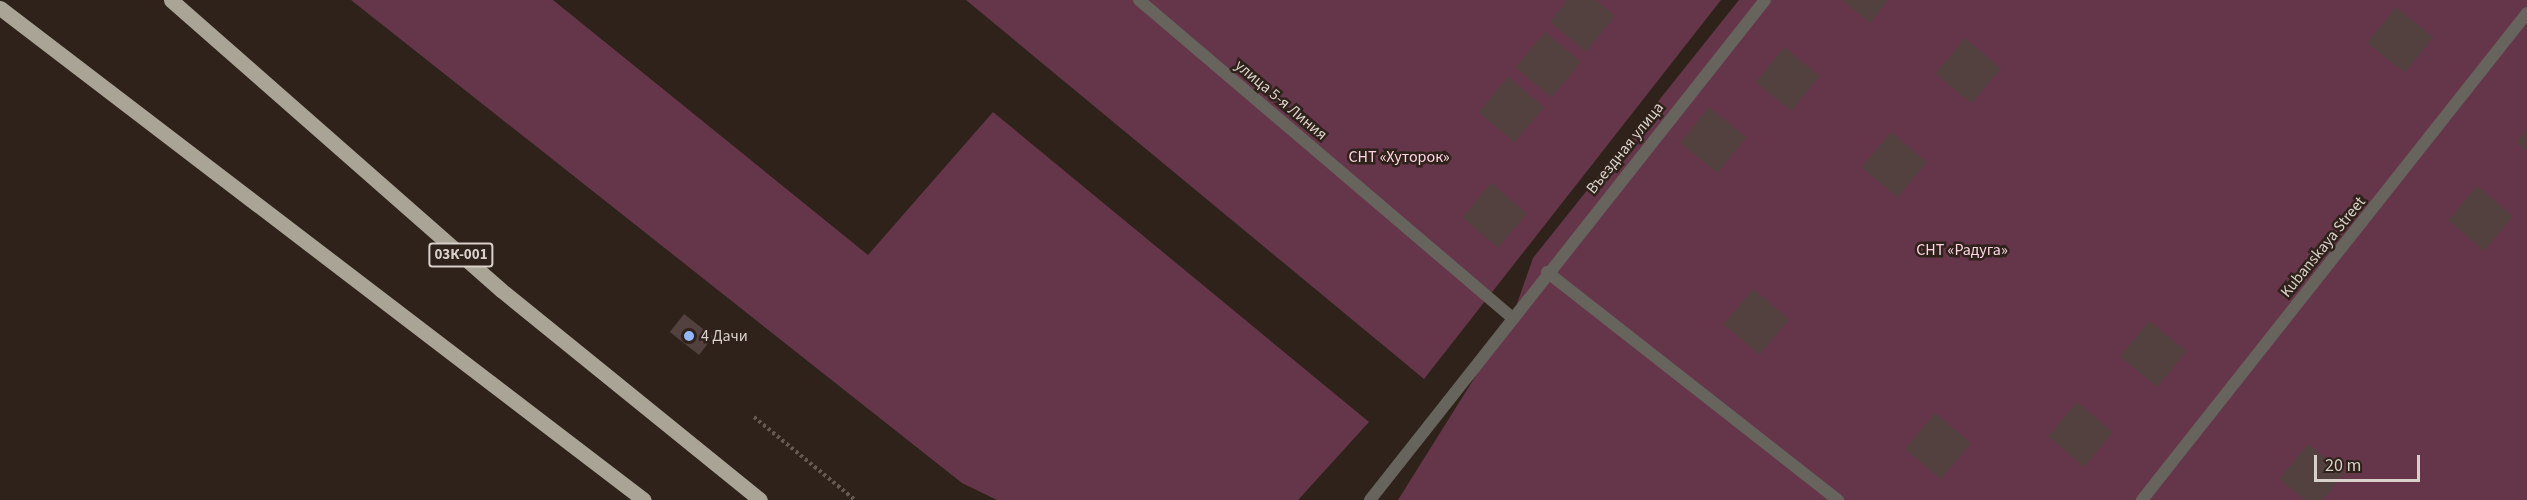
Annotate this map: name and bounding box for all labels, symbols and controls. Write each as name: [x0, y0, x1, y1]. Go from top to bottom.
street label: улица 5-я Линия: [1231, 56, 1331, 144]
street label: Въездная улица: [1582, 98, 1668, 198]
park label: СНТ «Хуторок»: [1348, 147, 1450, 167]
street label: Kubanskaya Street: [2276, 193, 2370, 301]
park label: СНТ «Радуга»: [1916, 240, 2008, 260]
road number: 03К-001: [428, 243, 494, 267]
place label: 4 Дачи: [701, 326, 748, 346]
marker: 4 Дачи: [682, 329, 696, 343]
scale bar: [2317, 443, 2424, 481]
text: 20 m: [2325, 453, 2361, 478]

